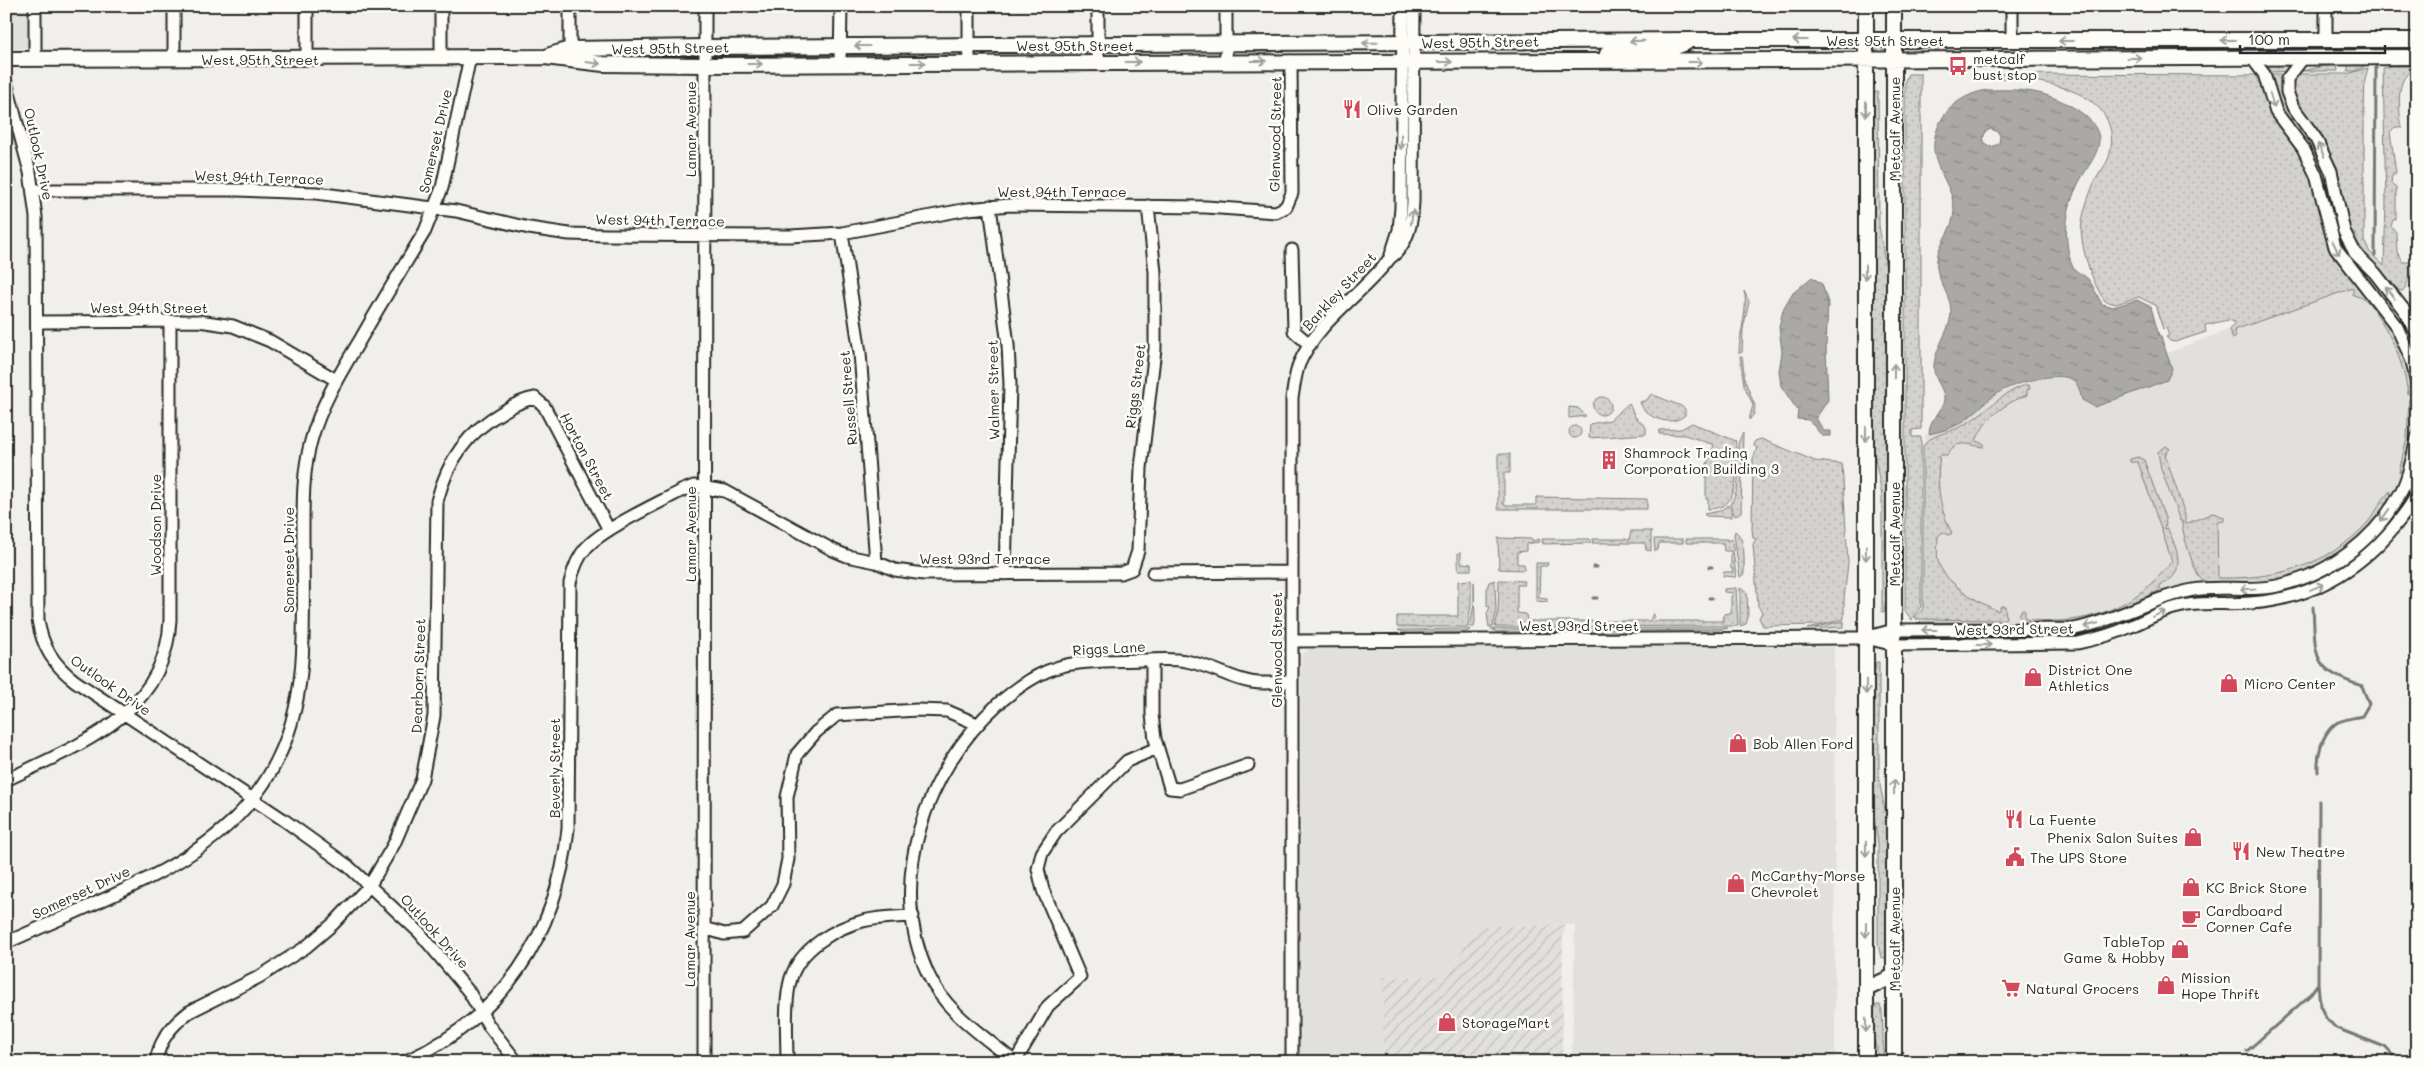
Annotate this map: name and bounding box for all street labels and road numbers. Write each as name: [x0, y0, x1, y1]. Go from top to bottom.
street label: West 95th Street: [1421, 31, 1539, 53]
street label: West 95th Street: [1826, 31, 1944, 50]
street label: West 95th Street: [1016, 36, 1134, 55]
street label: West 95th Street: [611, 37, 729, 59]
street label: West 95th Street: [201, 50, 319, 69]
street label: Glenwood Street: [1264, 76, 1286, 192]
street label: Metcalf Avenue: [1885, 77, 1904, 181]
street label: Lamar Avenue: [681, 81, 700, 177]
street label: Somerset Drive: [414, 87, 456, 195]
street label: Outlook Drive: [20, 106, 58, 202]
street label: West 94th Terrace: [194, 165, 324, 189]
street label: West 94th Terrace: [997, 182, 1127, 201]
street label: West 94th Terrace: [595, 209, 725, 231]
street label: Barkley Street: [1298, 248, 1380, 334]
street label: West 94th Street: [90, 298, 208, 317]
street label: Walmer Street: [983, 340, 1003, 440]
street label: Riggs Street: [1120, 342, 1150, 430]
street label: Russell Street: [834, 350, 862, 446]
street label: Horton Street: [556, 409, 618, 503]
street label: Woodson Drive: [146, 474, 165, 576]
street label: Metcalf Avenue: [1885, 482, 1904, 586]
street label: Lamar Avenue: [681, 486, 700, 582]
street label: Somerset Drive: [279, 507, 298, 613]
street label: West 93rd Terrace: [919, 549, 1051, 568]
street label: Glenwood Street: [1267, 592, 1286, 708]
street label: West 93rd Street: [1519, 616, 1639, 635]
street label: Dearborn Street: [406, 618, 430, 734]
street label: West 93rd Street: [1954, 618, 2074, 640]
street label: Riggs Lane: [1072, 637, 1146, 659]
street label: Outlook Drive: [67, 650, 155, 720]
street label: Beverly Street: [545, 718, 564, 818]
street label: Somerset Drive: [29, 861, 133, 923]
street label: Metcalf Avenue: [1885, 887, 1904, 991]
street label: Outlook Drive: [397, 890, 473, 972]
street label: Lamar Avenue: [680, 891, 699, 987]

